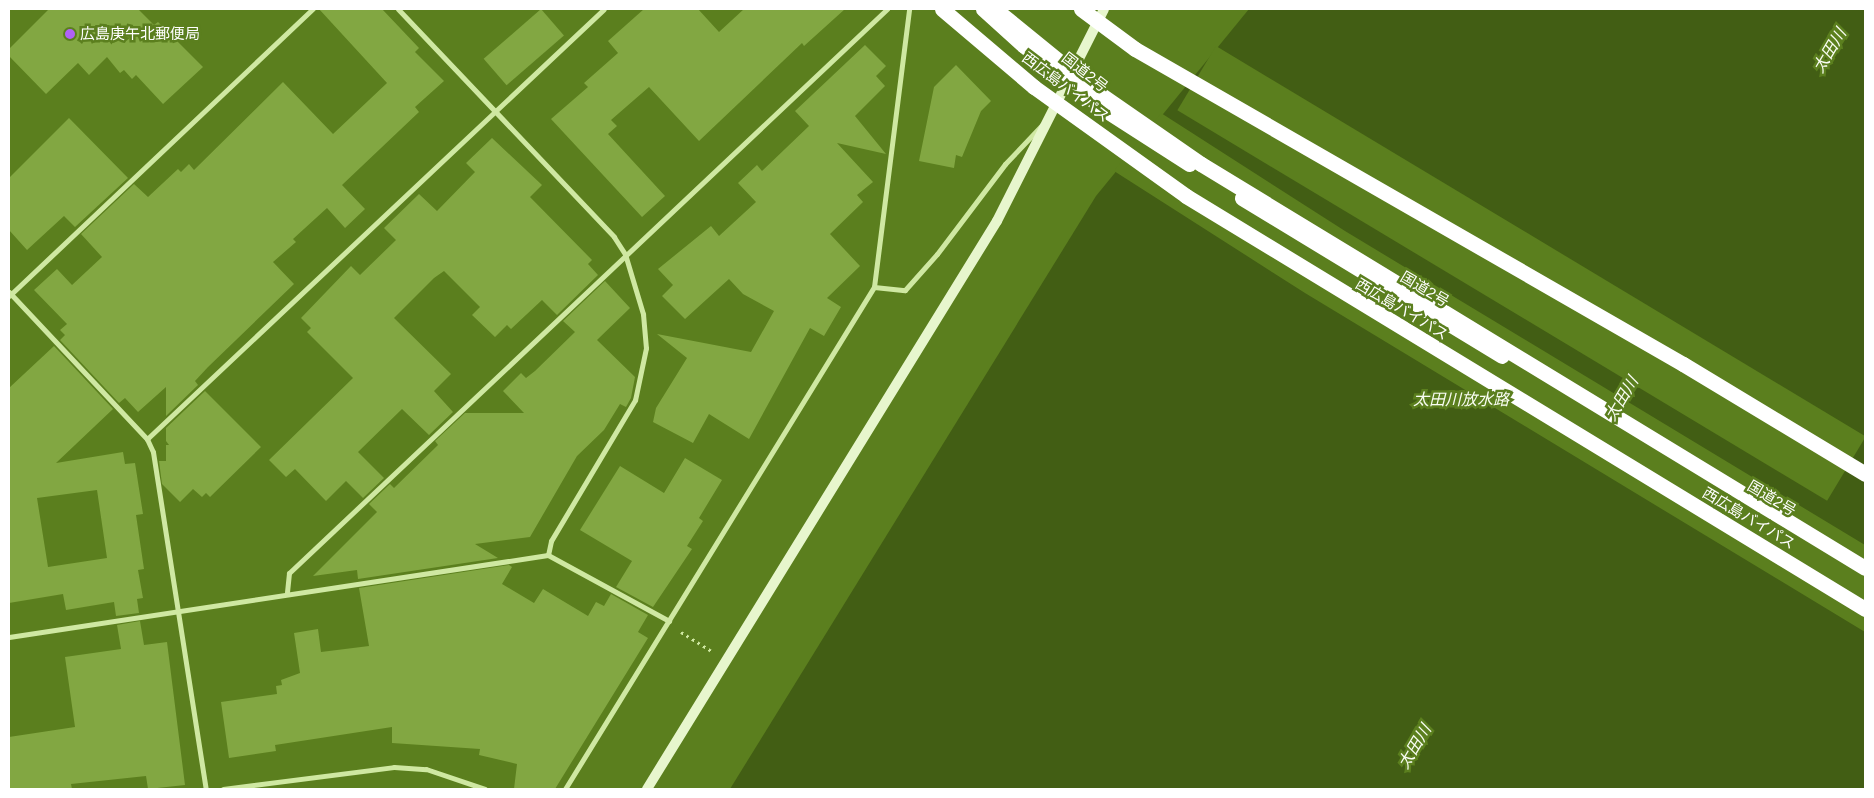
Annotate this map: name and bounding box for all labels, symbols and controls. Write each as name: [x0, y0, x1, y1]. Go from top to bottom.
place label: 広島庚午北郵便局: [80, 25, 200, 43]
water label: 太田川: [1809, 25, 1851, 77]
marker: 広島庚午北郵便局: [64, 28, 76, 40]
street label: 西広島バイパス: [1019, 48, 1113, 126]
street label: 国道2号: [1058, 48, 1112, 96]
street label: 国道2号: [1398, 268, 1452, 310]
street label: 西広島バイパス: [1352, 274, 1452, 344]
water label: 太田川: [1601, 373, 1643, 425]
water label: 太田川放水路: [1413, 390, 1509, 410]
street label: 国道2号: [1745, 477, 1799, 519]
street label: 西広島バイパス: [1699, 483, 1799, 553]
water label: 太田川: [1394, 721, 1436, 773]

